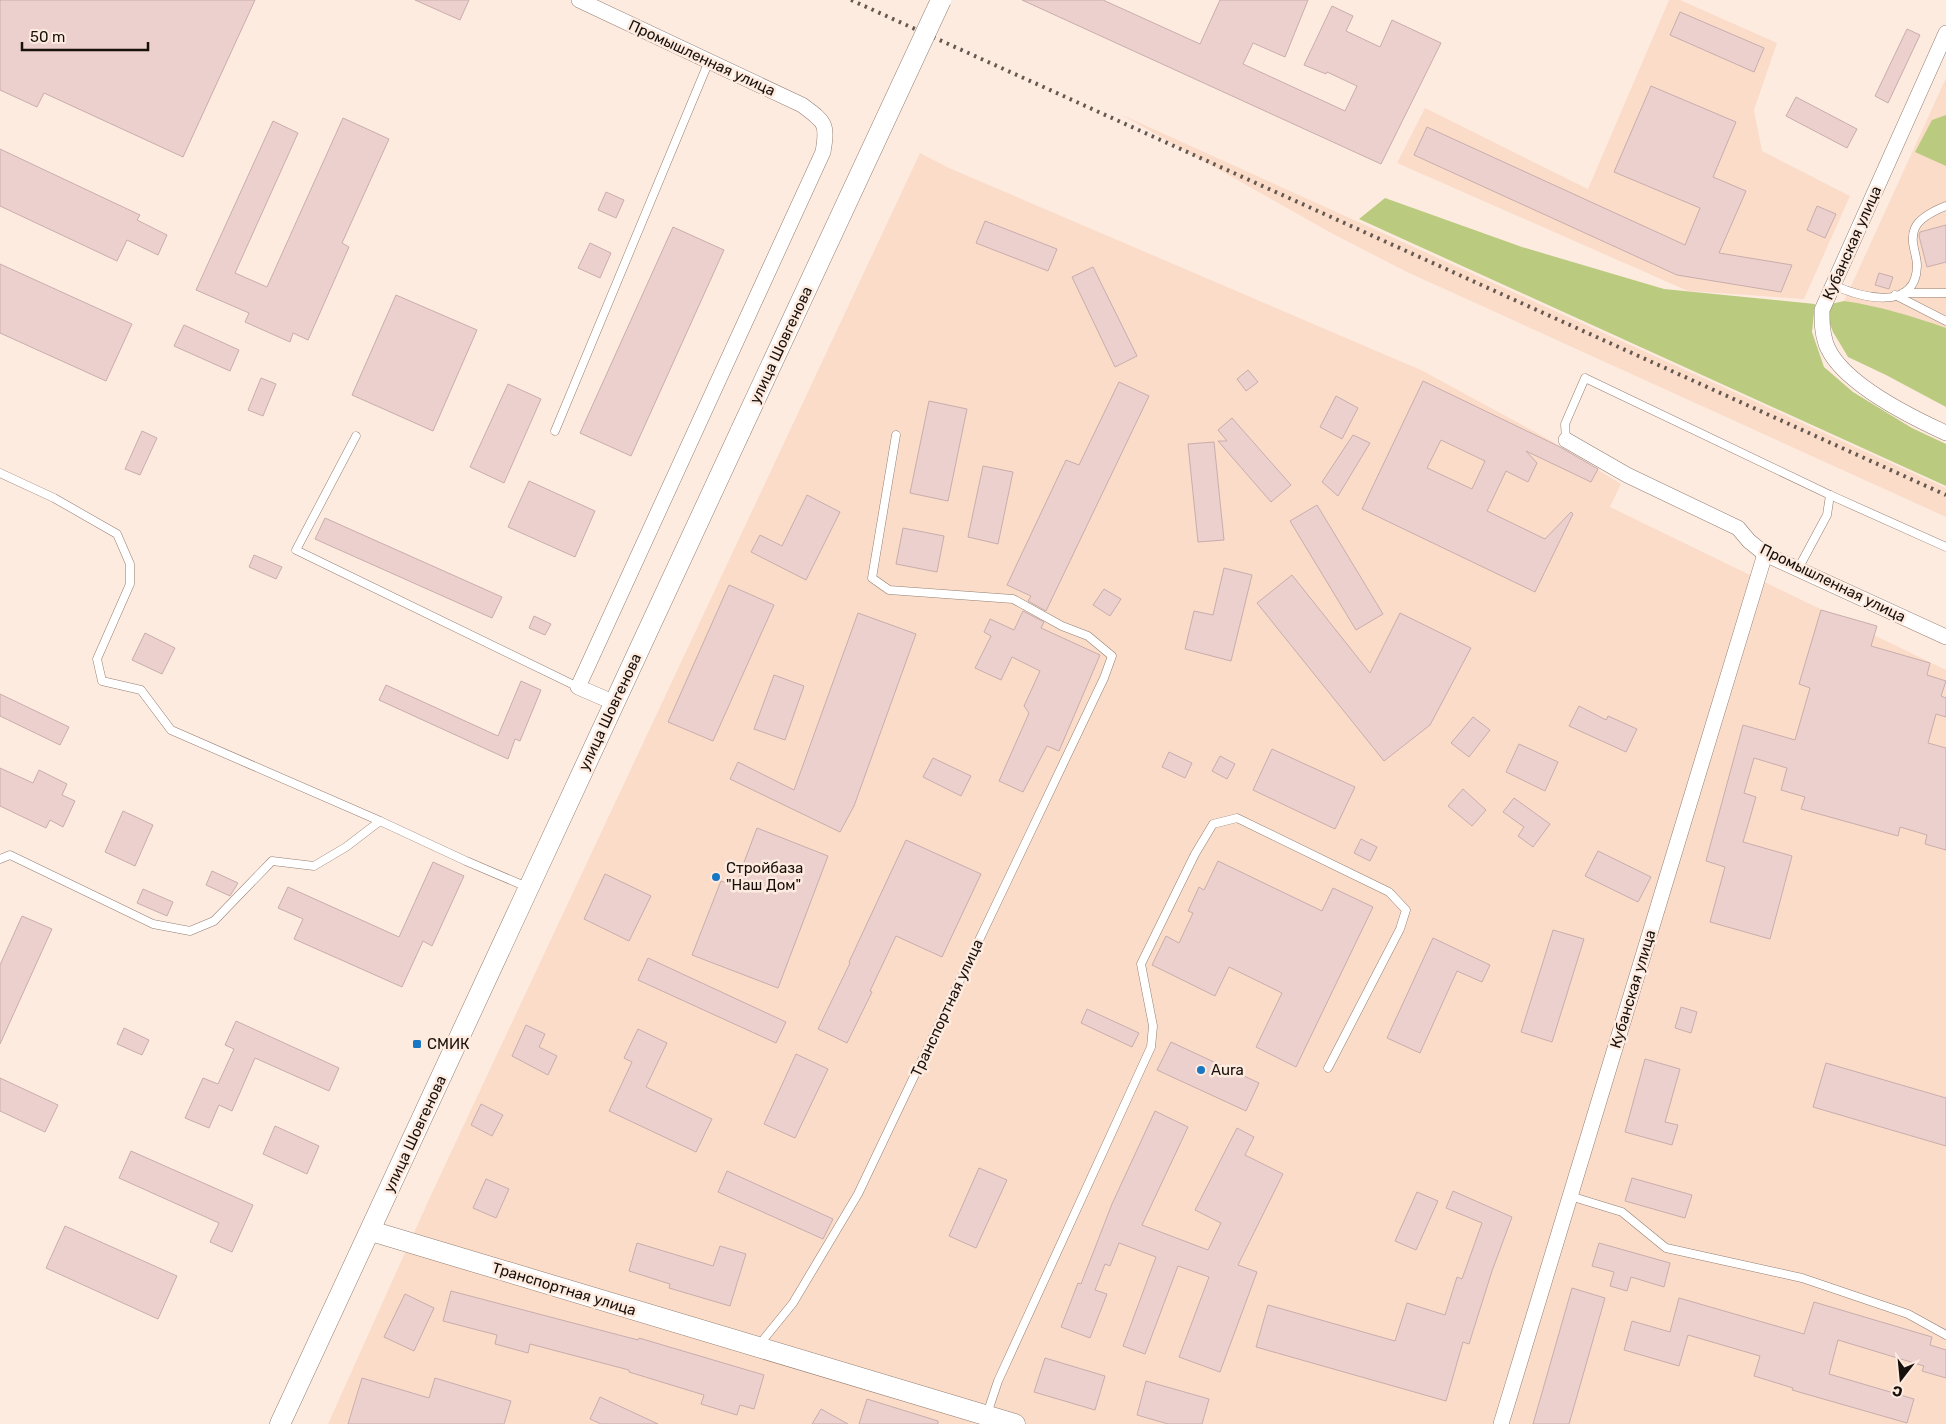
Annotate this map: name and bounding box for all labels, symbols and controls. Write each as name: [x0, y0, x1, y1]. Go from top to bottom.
street label: Промышленная улица: [626, 16, 778, 100]
scale bar: [22, 20, 149, 52]
text: 50 m: [30, 28, 65, 46]
street label: Кубанская улица: [1819, 183, 1885, 303]
street label: улица Шовгенова: [746, 283, 816, 407]
street label: Промышленная улица: [1757, 540, 1909, 626]
street label: улица Шовгенова: [575, 650, 645, 774]
place label: Стройбаза "Наш Дом": [726, 859, 803, 894]
marker: Стройбаза "Наш Дом": [710, 871, 722, 883]
street label: Кубанская улица: [1606, 928, 1660, 1050]
street label: Транспортная улица: [907, 936, 987, 1080]
place label: СМИК: [427, 1035, 470, 1053]
marker: СМИК: [411, 1038, 423, 1050]
place label: Aura: [1211, 1061, 1244, 1079]
marker: Aura: [1195, 1064, 1207, 1076]
street label: улица Шовгенова: [380, 1072, 450, 1196]
street label: Транспортная улица: [490, 1258, 638, 1320]
north arrow: [1876, 1354, 1926, 1404]
text: С: [1890, 1381, 1905, 1401]

